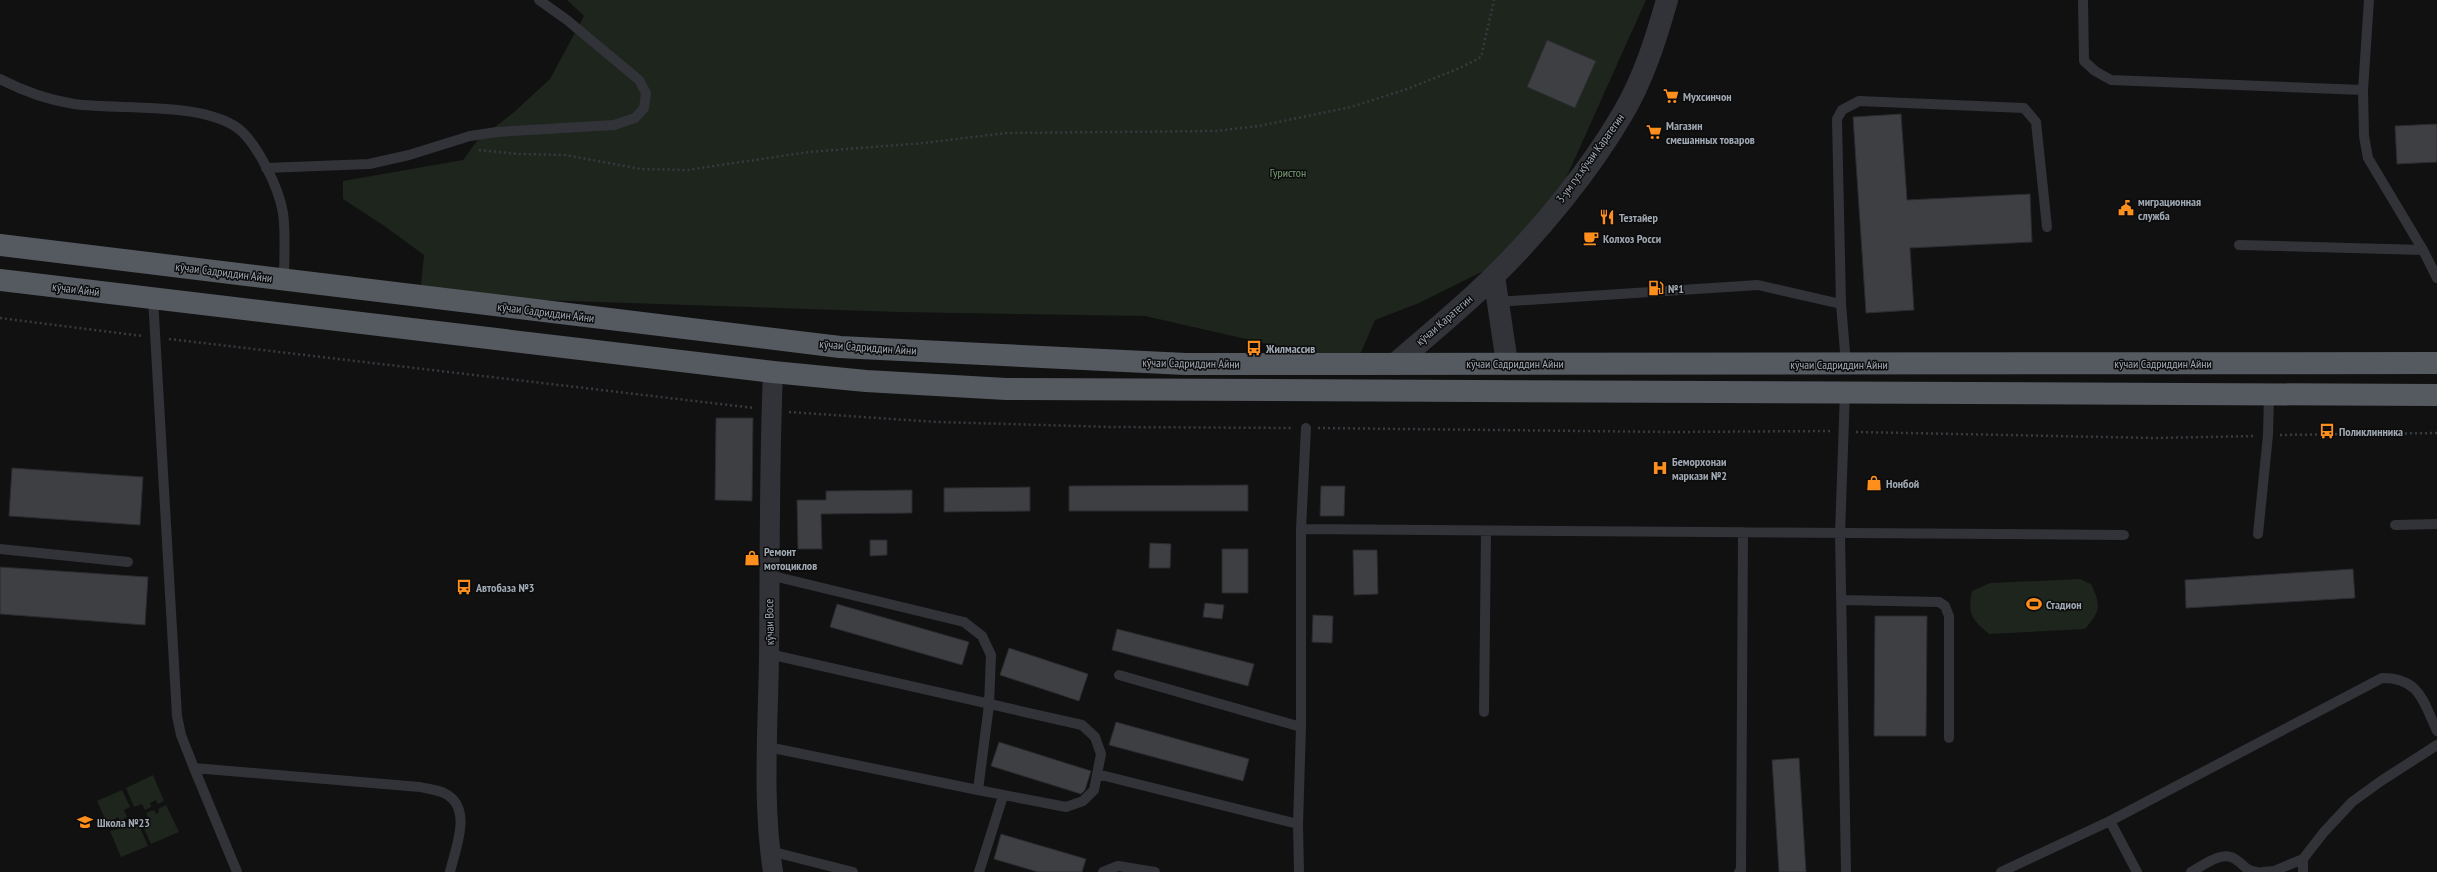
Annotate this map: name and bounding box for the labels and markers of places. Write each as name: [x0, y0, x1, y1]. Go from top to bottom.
supermarket icon: Мухсинчон: [1662, 87, 1680, 105]
place label: Мухсинчон: [1683, 89, 1732, 104]
place label: Магазин смешанных товаров: [1666, 118, 1755, 147]
supermarket icon: Магазин смешанных товаров: [1645, 123, 1663, 141]
place label: миграционная служба: [2138, 194, 2201, 223]
public building icon: миграционная служба: [2117, 199, 2135, 217]
restaurant icon: Тезтайер: [1598, 208, 1616, 226]
place label: Тезтайер: [1619, 210, 1658, 225]
cafe icon: Колхоз Росси: [1582, 229, 1600, 247]
place label: Колхоз Росси: [1603, 231, 1661, 246]
fuel station icon: №1: [1647, 279, 1665, 297]
place label: №1: [1668, 281, 1684, 296]
bus stop icon: Жилмассив: [1245, 339, 1263, 357]
place label: Жилмассив: [1265, 341, 1315, 356]
bus stop icon: Поликлинника: [2318, 422, 2336, 440]
place label: Поликлинника: [2339, 424, 2403, 439]
place label: Беморхонаи маркази №2: [1672, 454, 1727, 483]
hospital icon: Беморхонаи маркази №2: [1651, 459, 1669, 477]
shop icon: Нонбой: [1865, 474, 1883, 492]
place label: Нонбой: [1886, 476, 1919, 491]
place label: Ремонт мотоциклов: [764, 544, 817, 573]
shop icon: Ремонт мотоциклов: [743, 549, 761, 567]
bus stop icon: Автобаза №3: [455, 578, 473, 596]
place label: Автобаза №3: [475, 580, 535, 595]
sports icon: Стадион: [2025, 595, 2043, 613]
place label: Стадион: [2046, 597, 2082, 612]
school or university icon: Школа №23: [76, 813, 94, 831]
place label: Школа №23: [97, 815, 150, 830]

